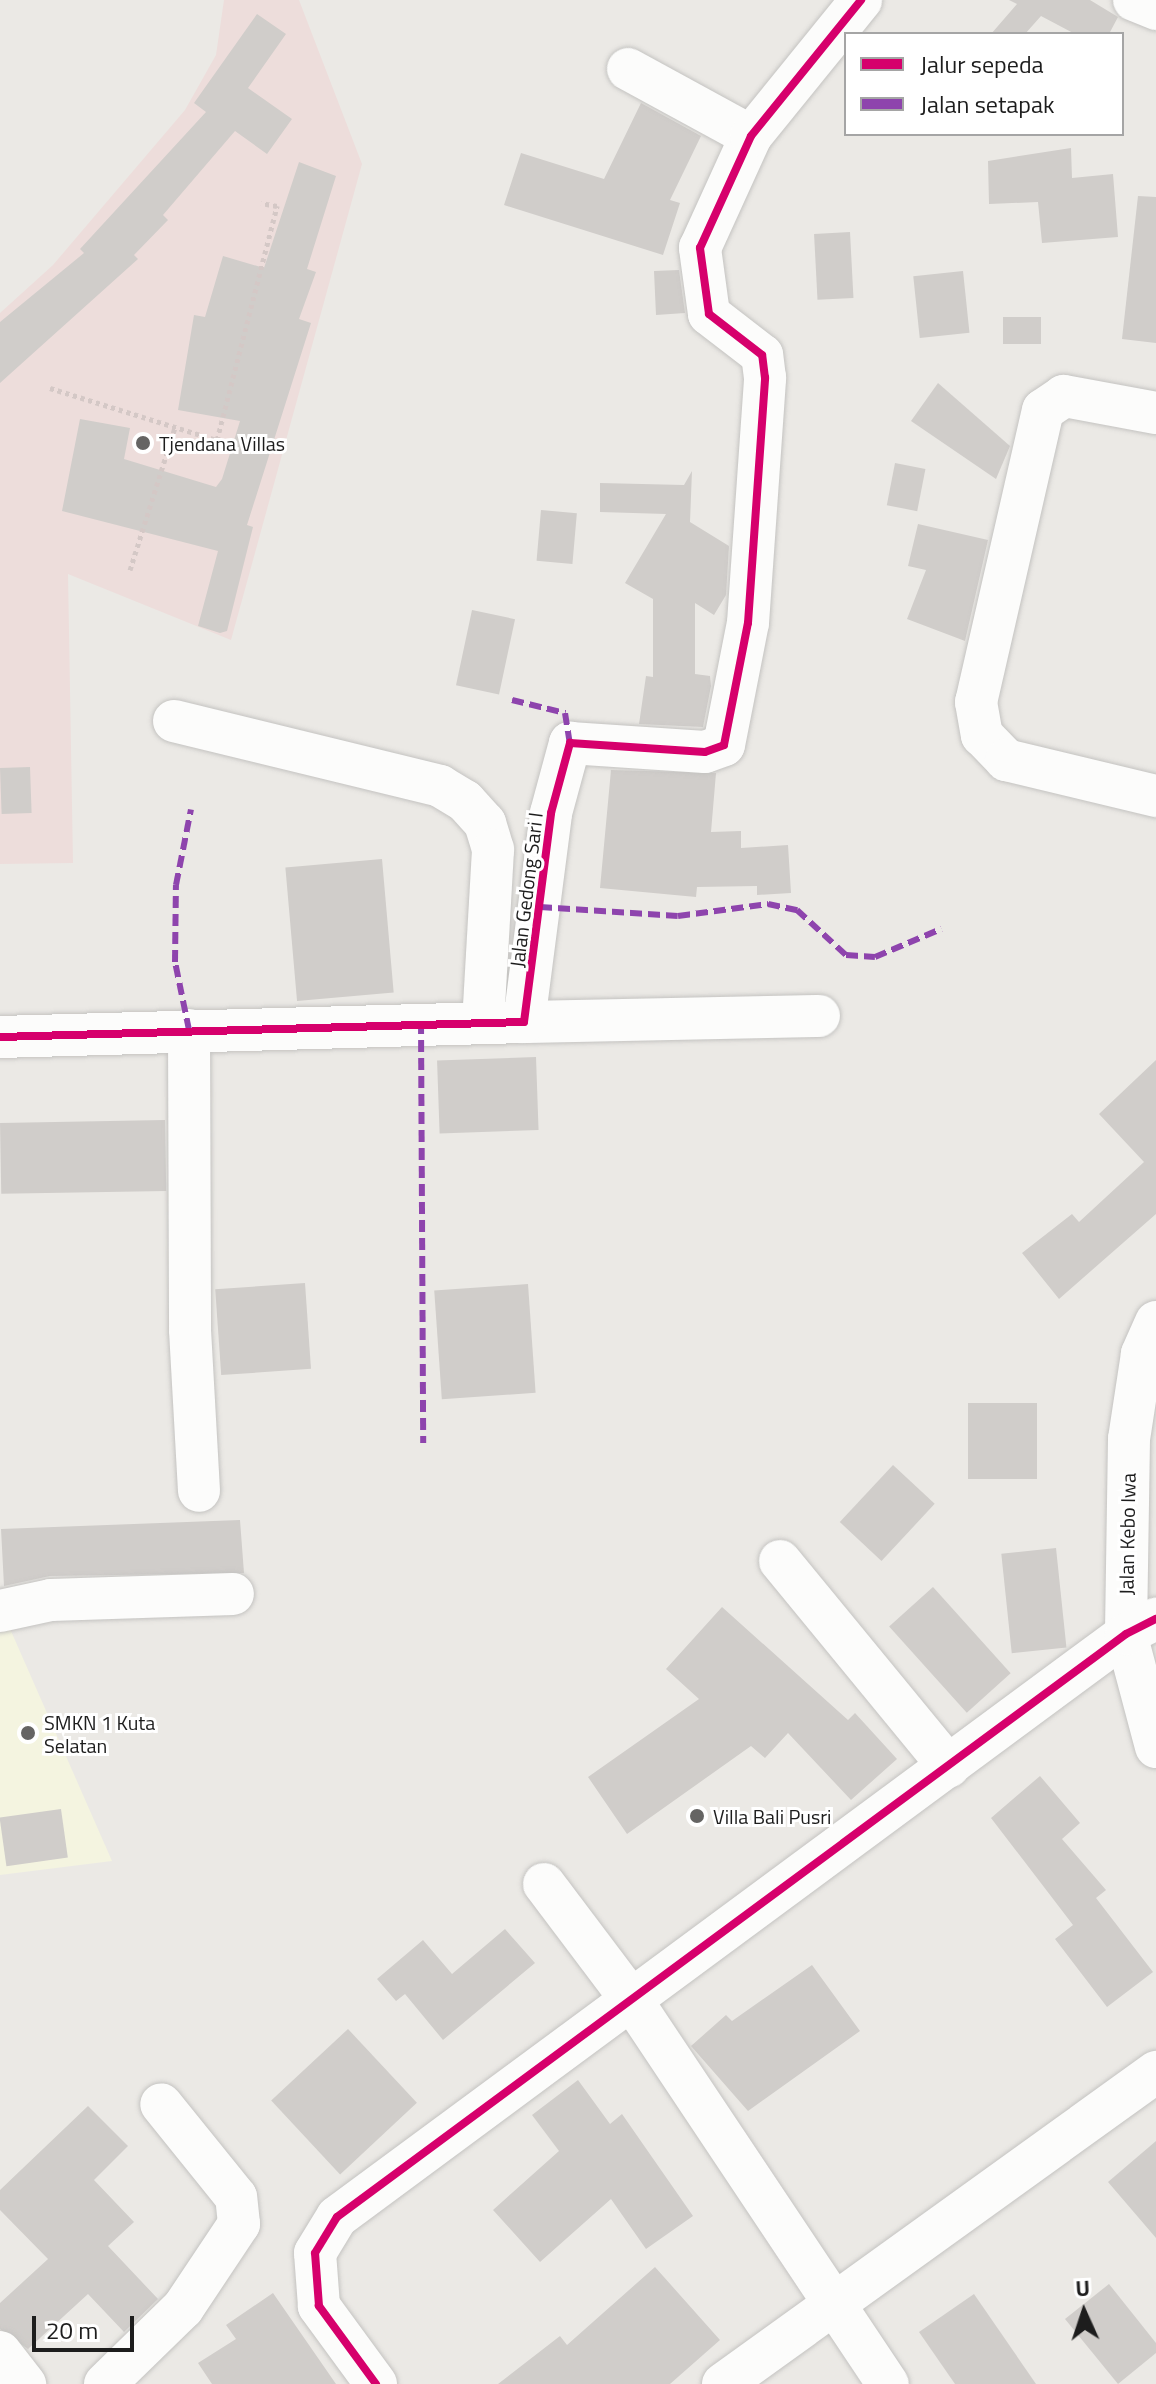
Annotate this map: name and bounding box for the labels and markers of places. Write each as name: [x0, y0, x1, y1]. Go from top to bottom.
place label: Tjendana Villas: [159, 431, 285, 455]
marker: Tjendana Villas: [134, 434, 152, 452]
place label: SMKN 1 Kuta Selatan: [44, 1710, 155, 1757]
marker: SMKN 1 Kuta Selatan: [19, 1724, 37, 1742]
place label: Villa Bali Pusri: [713, 1804, 831, 1828]
marker: Villa Bali Pusri: [688, 1807, 706, 1825]

